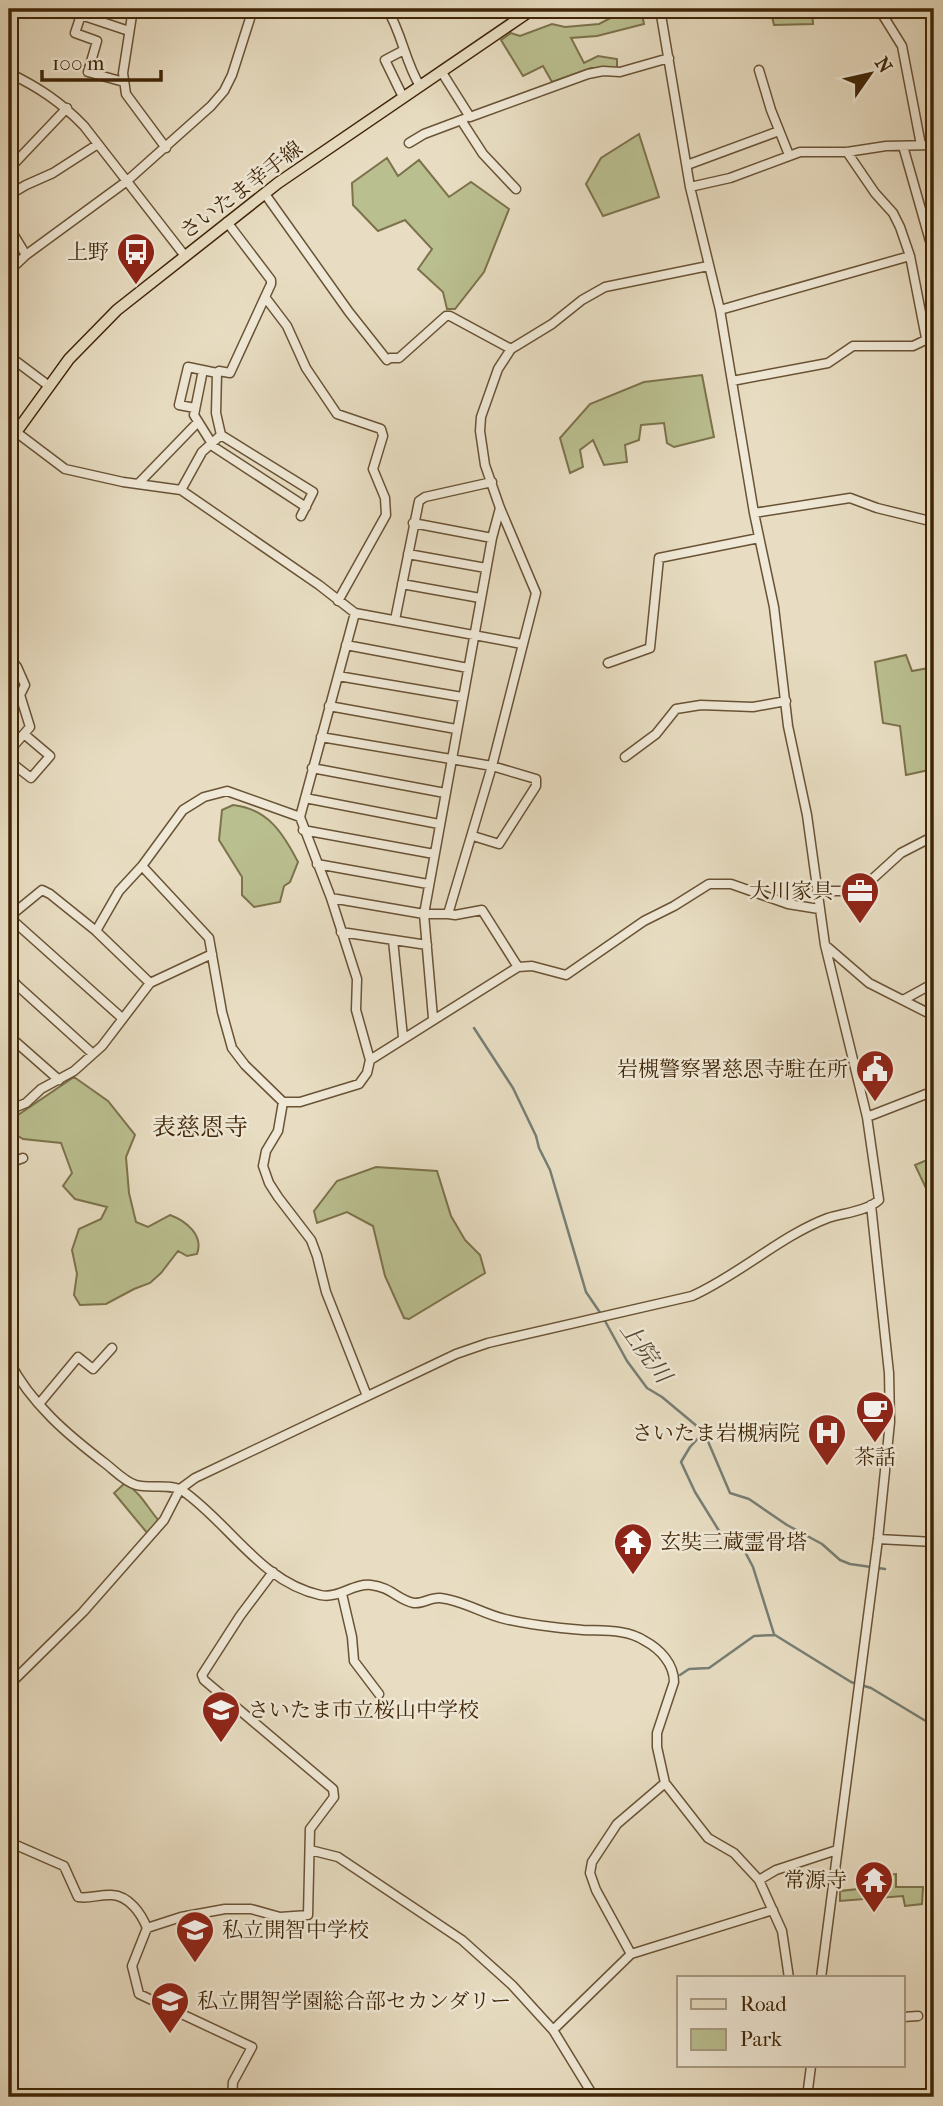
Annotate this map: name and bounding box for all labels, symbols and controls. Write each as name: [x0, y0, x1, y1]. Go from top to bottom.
scale bar: [42, 38, 161, 82]
north arrow: [834, 38, 904, 108]
text: 100 m: [52, 51, 105, 75]
text: N: [870, 53, 897, 78]
street label: さいたま幸手線: [175, 136, 307, 244]
bus stop icon: 上野: [115, 231, 157, 286]
place label: 上野: [67, 240, 109, 264]
office icon: 大川家具: [839, 870, 881, 925]
place label: 大川家具: [749, 879, 833, 903]
public building icon: 岩槻警察署慈恩寺駐在所: [854, 1048, 896, 1103]
place label: 岩槻警察署慈恩寺駐在所: [617, 1057, 848, 1081]
district label: 表慈恩寺: [152, 1113, 248, 1141]
water label: 上院川: [614, 1316, 679, 1391]
cafe icon: 茶話: [854, 1389, 896, 1444]
hospital icon: さいたま岩槻病院: [806, 1412, 848, 1467]
place label: さいたま岩槻病院: [632, 1421, 800, 1445]
place label: 茶話: [854, 1445, 896, 1469]
temple icon: 玄奘三蔵霊骨塔: [612, 1521, 654, 1576]
place label: 玄奘三蔵霊骨塔: [660, 1530, 807, 1554]
school or university icon: さいたま市立桜山中学校: [200, 1689, 242, 1744]
place label: さいたま市立桜山中学校: [248, 1698, 479, 1722]
temple icon: 常源寺: [853, 1859, 895, 1914]
place label: 常源寺: [784, 1868, 847, 1892]
school or university icon: 私立開智中学校: [174, 1909, 216, 1964]
place label: 私立開智中学校: [222, 1918, 369, 1942]
legend: [677, 1976, 904, 2068]
school or university icon: 私立開智学園総合部セカンダリー: [149, 1980, 191, 2035]
place label: 私立開智学園総合部セカンダリー: [197, 1989, 511, 2013]
text: Road: [740, 1992, 787, 2016]
text: Park: [740, 2027, 782, 2051]

